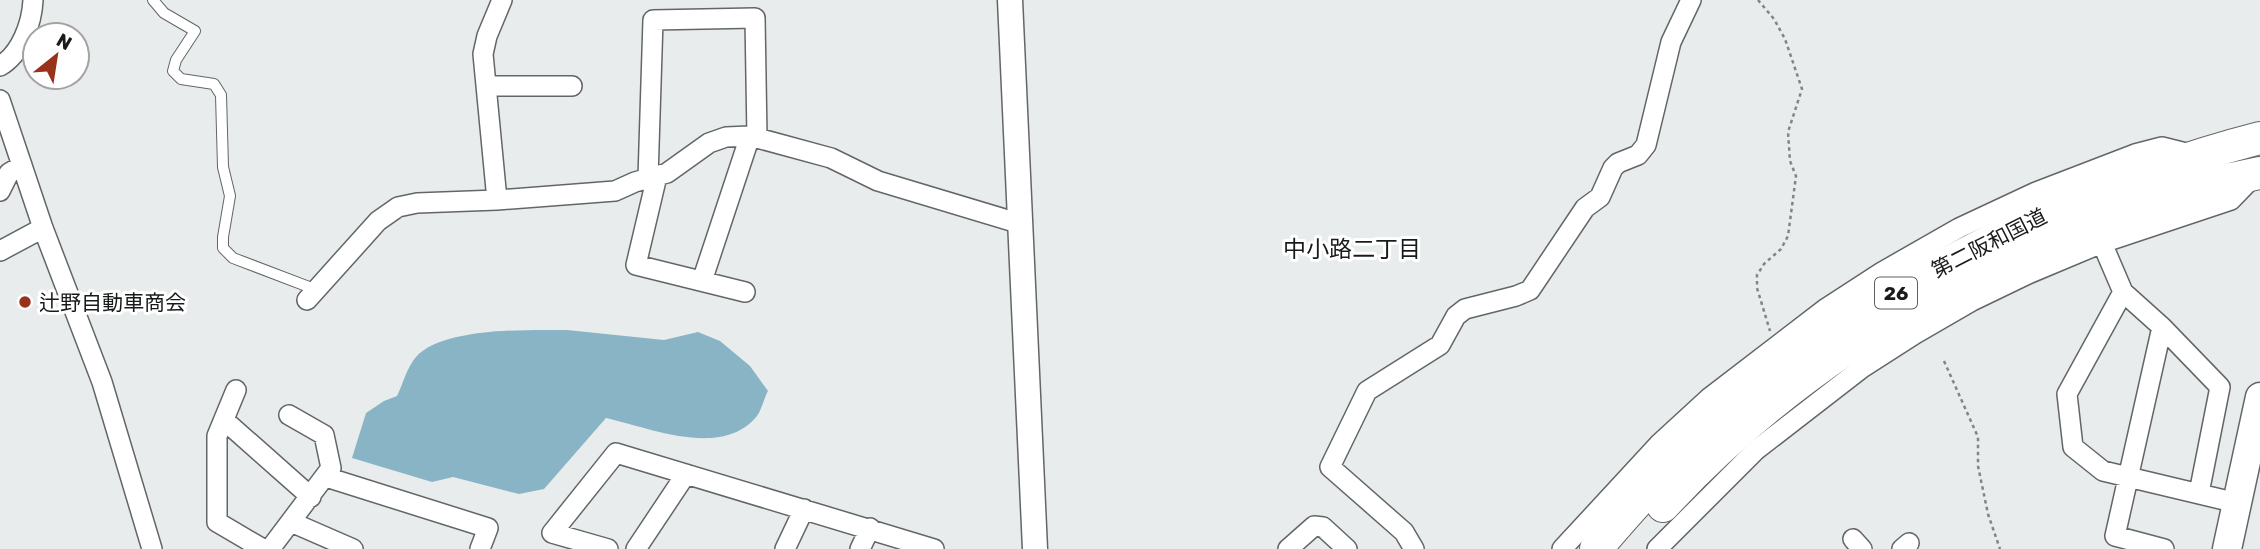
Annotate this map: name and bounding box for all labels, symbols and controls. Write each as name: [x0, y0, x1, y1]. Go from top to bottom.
north arrow: [21, 21, 91, 91]
text: N: [53, 28, 76, 55]
street label: 第二阪和国道: [1927, 203, 2051, 283]
district label: 中小路二丁目: [1283, 235, 1421, 263]
road number: 26: [1875, 278, 1917, 308]
place label: 辻野自動車商会: [39, 290, 186, 315]
marker: 辻野自動車商会: [17, 294, 33, 310]

